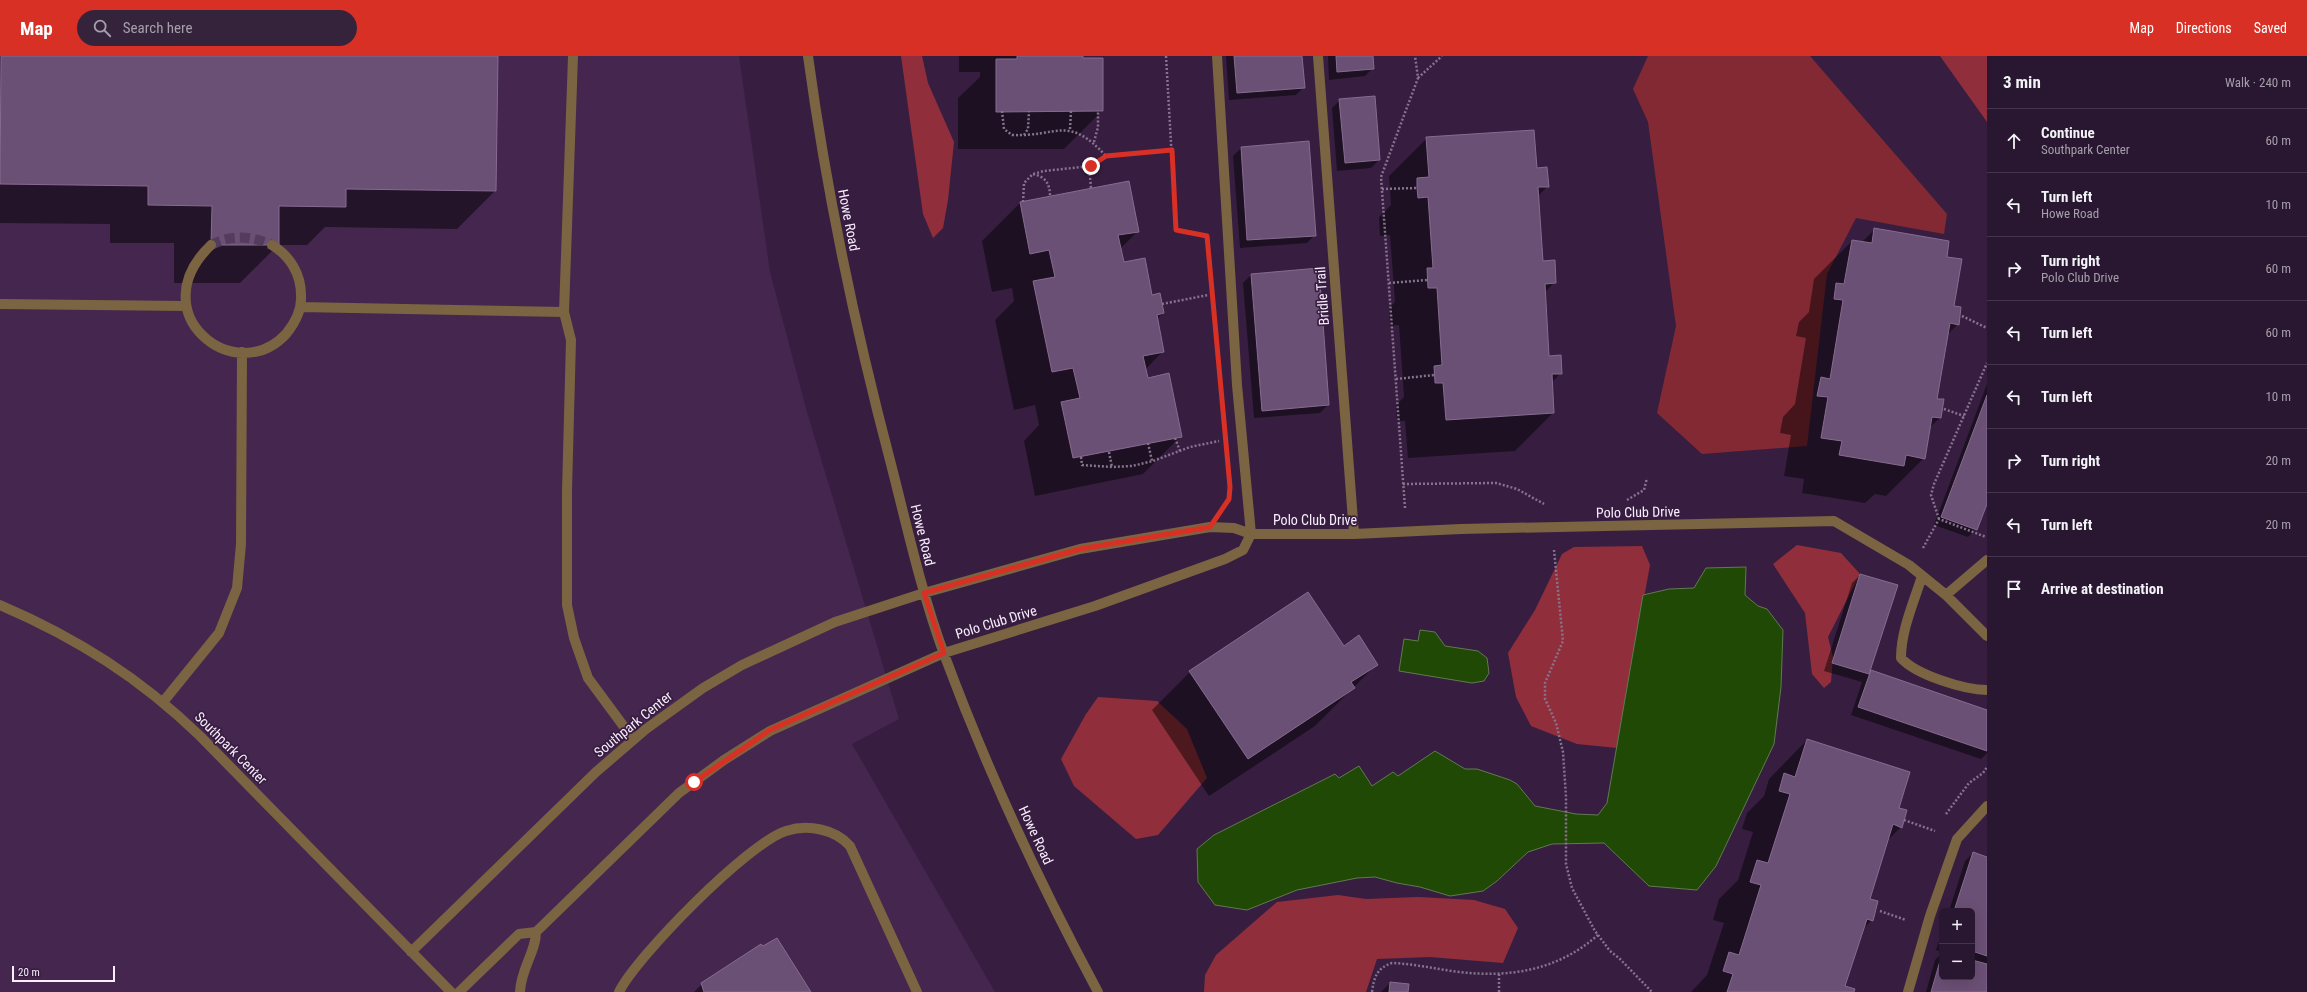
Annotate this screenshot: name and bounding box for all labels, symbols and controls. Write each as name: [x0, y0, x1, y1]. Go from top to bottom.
search box: [77, 10, 357, 46]
text: Map: [20, 17, 53, 40]
icon: search: [91, 17, 113, 39]
text: Search here: [123, 19, 193, 37]
text: Map: [2130, 20, 2154, 36]
text: Directions: [2176, 20, 2232, 36]
text: Saved: [2254, 20, 2287, 36]
text: 3 min: [2003, 72, 2041, 92]
text: Walk · 240 m: [2225, 75, 2291, 90]
text: Continue: [2041, 124, 2095, 142]
icon: ahead: [2003, 130, 2025, 152]
text: 60 m: [2265, 133, 2291, 148]
text: Southpark Center: [2041, 142, 2130, 157]
route end: [1082, 157, 1100, 175]
street label: Howe Road: [835, 188, 863, 252]
text: Turn left: [2041, 188, 2092, 206]
icon: left: [2003, 194, 2025, 216]
text: 10 m: [2265, 197, 2291, 212]
text: Howe Road: [2041, 206, 2099, 221]
text: Turn right: [2041, 252, 2100, 270]
icon: right: [2003, 258, 2025, 280]
text: 60 m: [2265, 261, 2291, 276]
street label: Bridle Trail: [1312, 266, 1332, 326]
text: Polo Club Drive: [2041, 270, 2119, 285]
icon: left: [2003, 322, 2025, 344]
text: Turn left: [2041, 324, 2092, 342]
text: 60 m: [2265, 325, 2291, 340]
icon: left: [2003, 386, 2025, 408]
text: Turn left: [2041, 388, 2092, 406]
text: 10 m: [2265, 389, 2291, 404]
icon: right: [2003, 450, 2025, 472]
text: Turn right: [2041, 452, 2100, 470]
text: 20 m: [2265, 453, 2291, 468]
street label: Howe Road: [908, 503, 938, 567]
street label: Polo Club Drive: [1596, 503, 1681, 521]
street label: Polo Club Drive: [1273, 512, 1357, 528]
icon: left: [2003, 514, 2025, 536]
text: Turn left: [2041, 516, 2092, 534]
text: 20 m: [2265, 517, 2291, 532]
icon: arrive: [2003, 578, 2025, 600]
text: Arrive at destination: [2041, 580, 2164, 598]
street label: Polo Club Drive: [953, 602, 1039, 642]
street label: Southpark Center: [591, 688, 675, 760]
street label: Southpark Center: [192, 709, 270, 787]
route start: [685, 773, 703, 791]
street label: Howe Road: [1015, 803, 1057, 867]
map controls: [1939, 908, 1975, 980]
button: +: [1939, 908, 1975, 944]
button: −: [1939, 944, 1975, 980]
scale bar: [12, 964, 115, 983]
text: 20 m: [18, 966, 40, 979]

